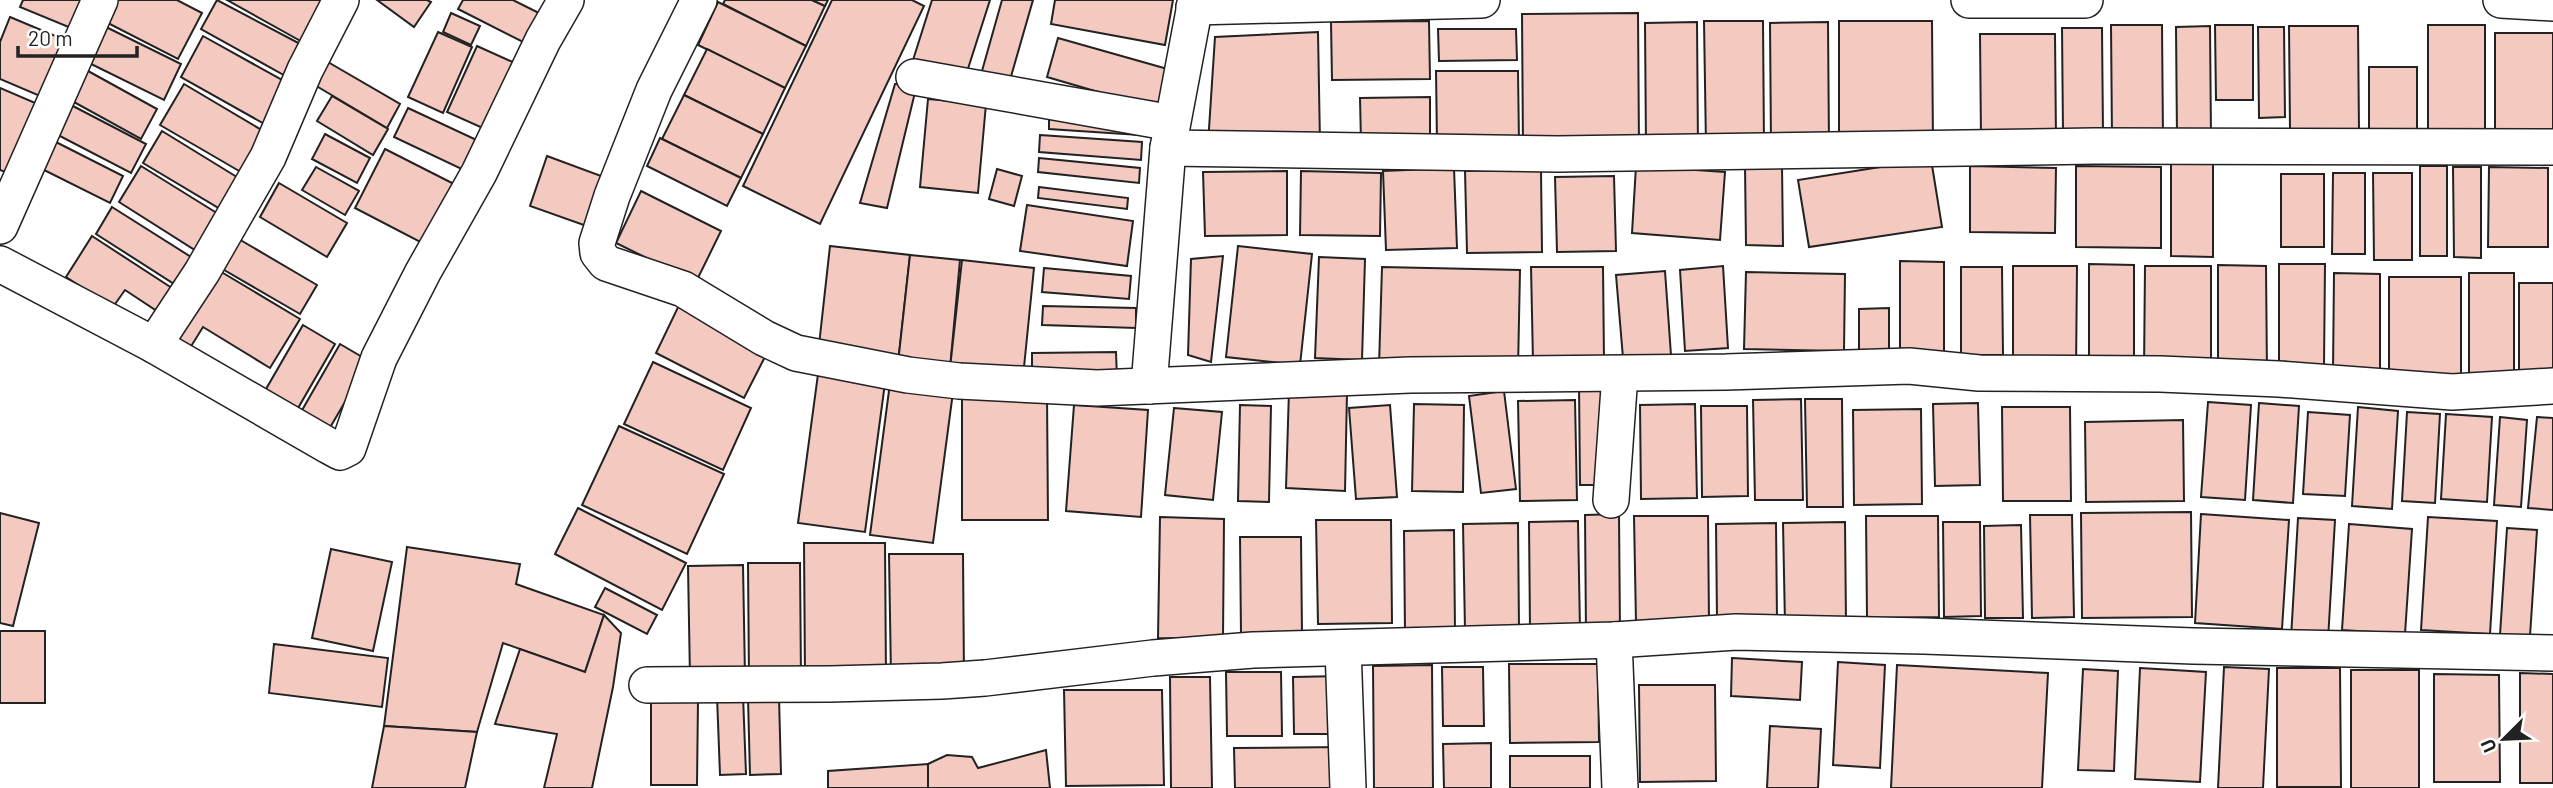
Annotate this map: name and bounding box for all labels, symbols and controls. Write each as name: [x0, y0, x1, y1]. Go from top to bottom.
scale bar: [18, 14, 136, 58]
text: 20 m: [28, 25, 73, 50]
north arrow: [2469, 704, 2539, 774]
text: U: [2475, 736, 2501, 756]

